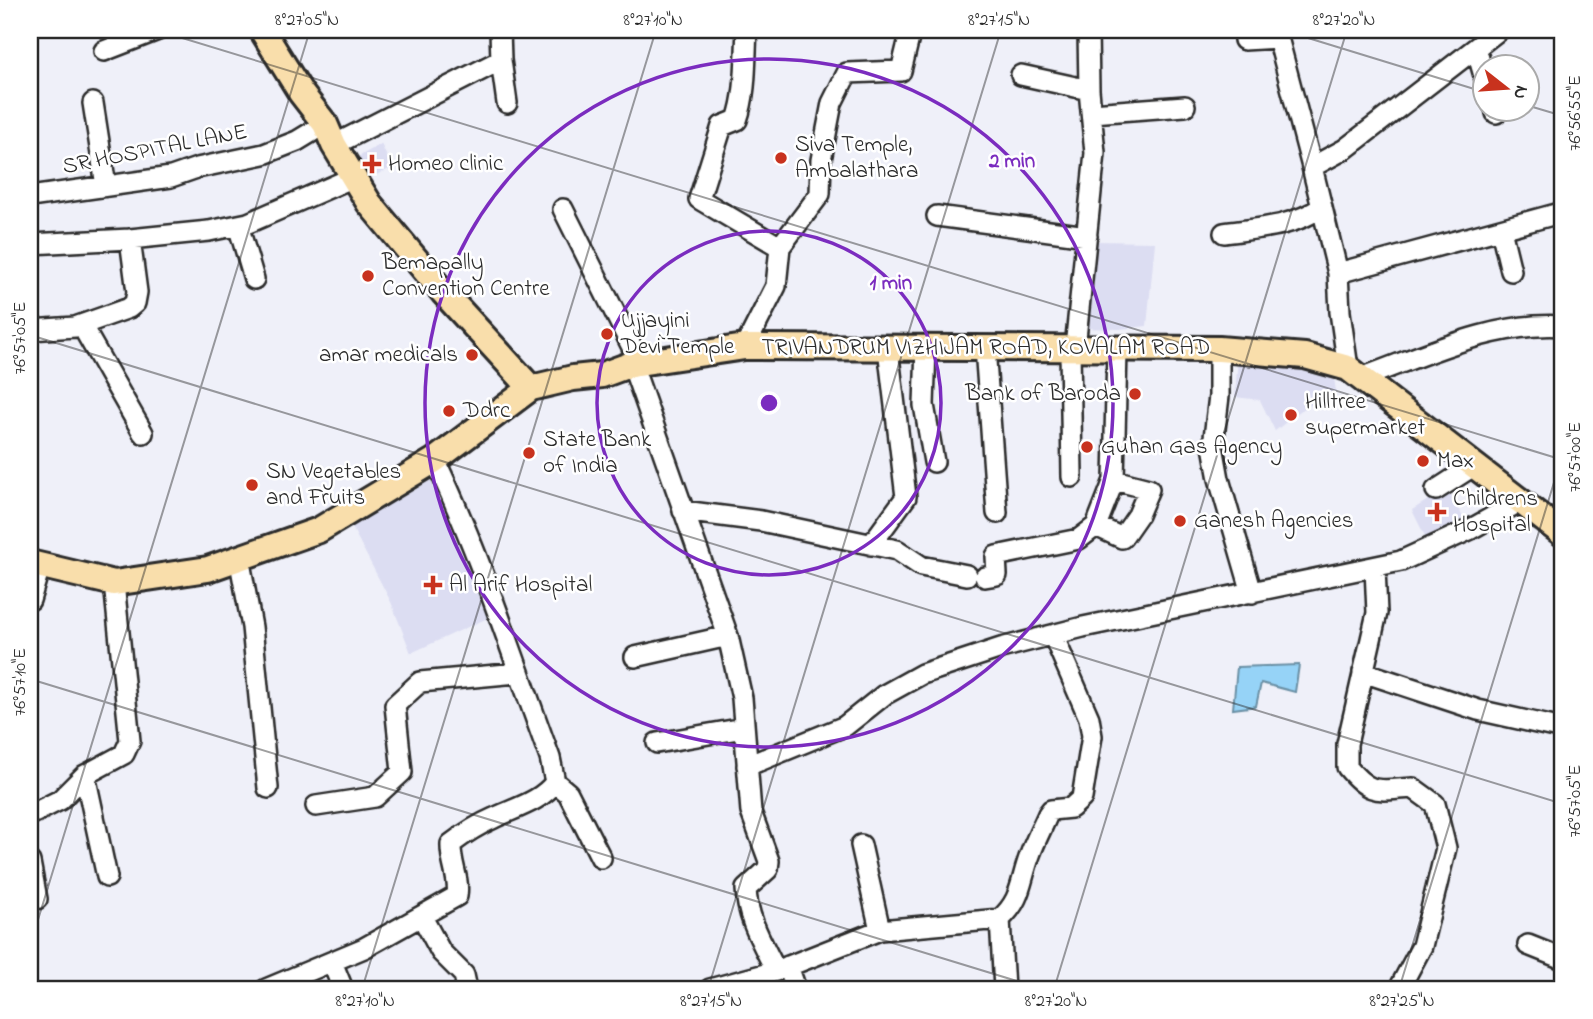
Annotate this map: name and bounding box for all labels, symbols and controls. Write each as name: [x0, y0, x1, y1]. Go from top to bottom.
text: 8°27'05"N: [275, 8, 339, 34]
text: 8°27'10"N: [623, 8, 683, 34]
text: 8°27'15"N: [968, 8, 1030, 34]
text: 8°27'20"N: [1313, 8, 1375, 34]
north arrow: [1470, 52, 1540, 122]
text: 76°56'55"E: [1563, 75, 1589, 151]
text: N: [1505, 82, 1535, 102]
street label: SR HOSPITAL LANE: [60, 116, 250, 184]
place label: Siva Temple, Ambalathara: [795, 129, 919, 188]
text: 2 min: [988, 147, 1035, 177]
place label: Homeo clinic: [388, 148, 504, 181]
marker: Siva Temple, Ambalathara: [773, 150, 789, 166]
marker: Homeo clinic: [362, 154, 382, 174]
place label: Bemapally Convention Centre: [381, 247, 550, 306]
marker: Bemapally Convention Centre: [360, 268, 376, 284]
text: 1 min: [870, 269, 912, 299]
text: 76°57'05"E: [8, 301, 34, 374]
place label: Ujjayini Devi Temple: [620, 305, 735, 364]
marker: Ujjayini Devi Temple: [599, 326, 615, 342]
street label: TRIVANDRUM VIZHIJAM ROAD, KOVALAM ROAD: [762, 332, 1210, 365]
place label: amar medicals: [319, 339, 458, 372]
marker: amar medicals: [464, 347, 480, 363]
place label: Bank of Baroda: [964, 378, 1121, 411]
marker: Bank of Baroda: [1127, 386, 1143, 402]
place label: Hilltree supermarket: [1305, 386, 1426, 445]
centre of rings: [757, 391, 781, 415]
place label: Ddrc: [462, 395, 511, 428]
marker: Ddrc: [441, 403, 457, 419]
marker: Hilltree supermarket: [1283, 407, 1299, 423]
text: 76°57'00"E: [1563, 422, 1589, 492]
place label: State Bank of India: [543, 424, 652, 483]
place label: Guhan Gas Agency: [1101, 431, 1282, 466]
marker: Guhan Gas Agency: [1079, 439, 1095, 455]
marker: State Bank of India: [521, 445, 537, 461]
place label: Max: [1437, 445, 1474, 478]
marker: Max: [1415, 453, 1431, 469]
place label: SN Vegetables and Fruits: [266, 456, 401, 515]
marker: SN Vegetables and Fruits: [244, 477, 260, 493]
place label: Childrens Hospital: [1453, 483, 1538, 542]
marker: Childrens Hospital: [1427, 502, 1447, 522]
place label: Ganesh Agencies: [1194, 505, 1353, 539]
marker: Ganesh Agencies: [1172, 513, 1188, 529]
place label: Al Arif Hospital: [449, 569, 592, 602]
marker: Al Arif Hospital: [423, 575, 443, 595]
text: 76°57'10"E: [8, 648, 34, 716]
text: 76°57'05"E: [1563, 764, 1589, 837]
text: 8°27'10"N: [335, 989, 395, 1015]
text: 8°27'15"N: [680, 989, 742, 1015]
text: 8°27'20"N: [1025, 989, 1087, 1015]
text: 8°27'25"N: [1369, 989, 1435, 1015]

